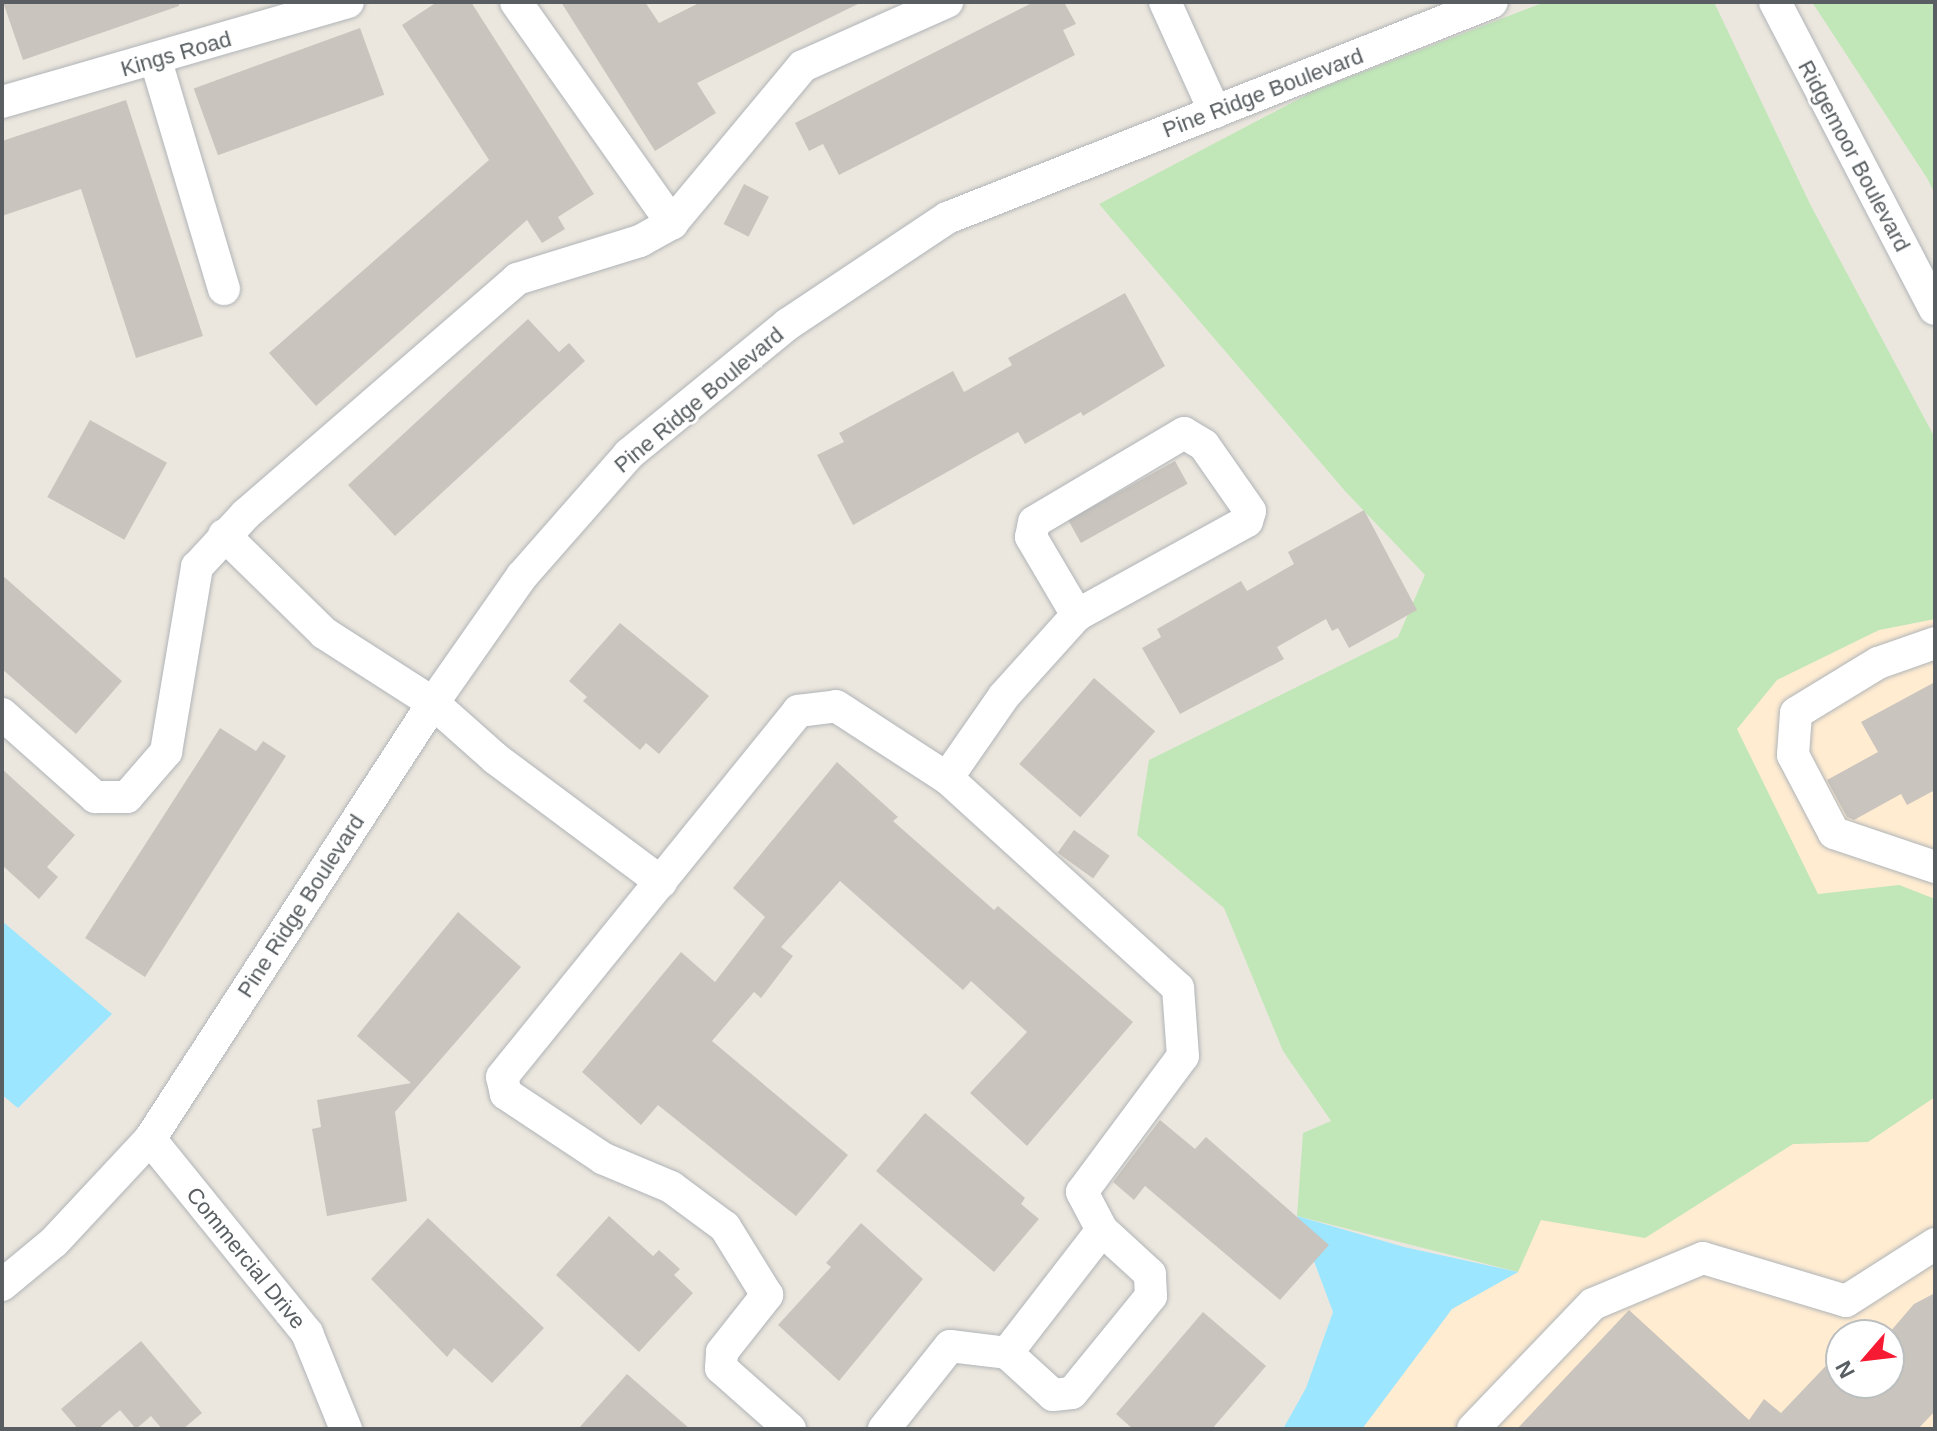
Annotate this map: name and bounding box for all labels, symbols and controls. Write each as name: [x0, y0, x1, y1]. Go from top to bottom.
street label: Kings Road: [118, 26, 234, 82]
street label: Pine Ridge Boulevard: [1159, 43, 1367, 143]
street label: Ridgemoor Boulevard: [1792, 56, 1916, 256]
street label: Pine Ridge Boulevard: [609, 321, 789, 479]
street label: Pine Ridge Boulevard: [232, 810, 370, 1002]
street label: Commercial Drive: [181, 1182, 311, 1334]
north arrow: [1825, 1319, 1905, 1399]
text: N: [1830, 1357, 1860, 1382]

